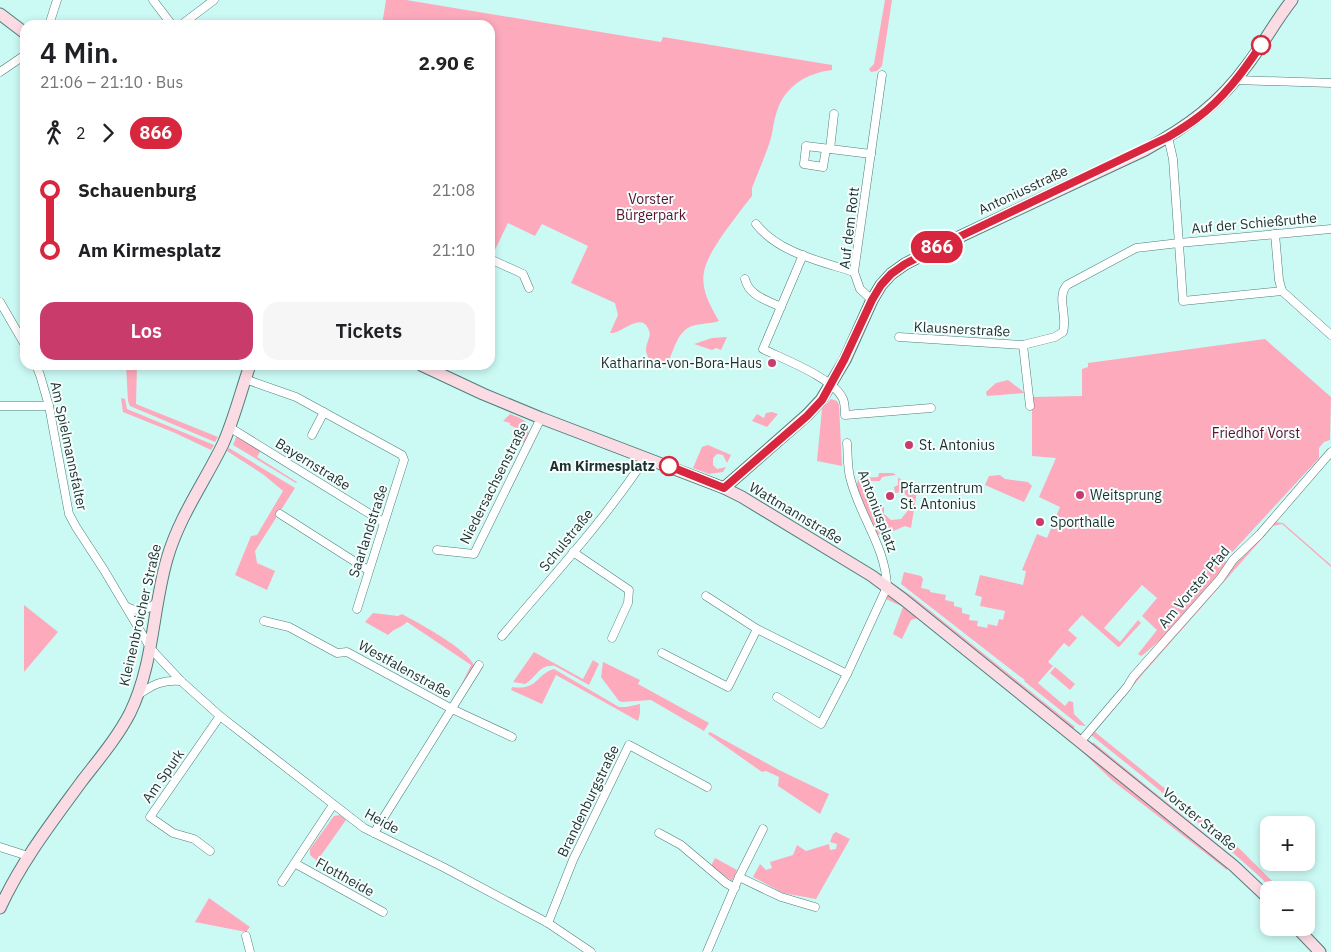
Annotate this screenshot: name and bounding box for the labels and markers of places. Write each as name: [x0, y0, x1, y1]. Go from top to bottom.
unlabelled marker: [1251, 35, 1271, 55]
place label: Katharina-von-Bora-Haus: [601, 354, 762, 372]
marker: Katharina-von-Bora-Haus: [766, 357, 778, 369]
place label: St. Antonius: [919, 436, 995, 454]
marker: St. Antonius: [903, 439, 915, 451]
marker: Am Kirmesplatz: [659, 456, 679, 476]
place label: Am Kirmesplatz: [549, 457, 655, 475]
place label: Pfarrzentrum St. Antonius: [900, 479, 983, 513]
place label: Weitsprung: [1090, 486, 1162, 504]
marker: Weitsprung: [1074, 489, 1086, 501]
marker: Pfarrzentrum St. Antonius: [884, 490, 896, 502]
place label: Sporthalle: [1050, 513, 1115, 531]
marker: Sporthalle: [1034, 516, 1046, 528]

